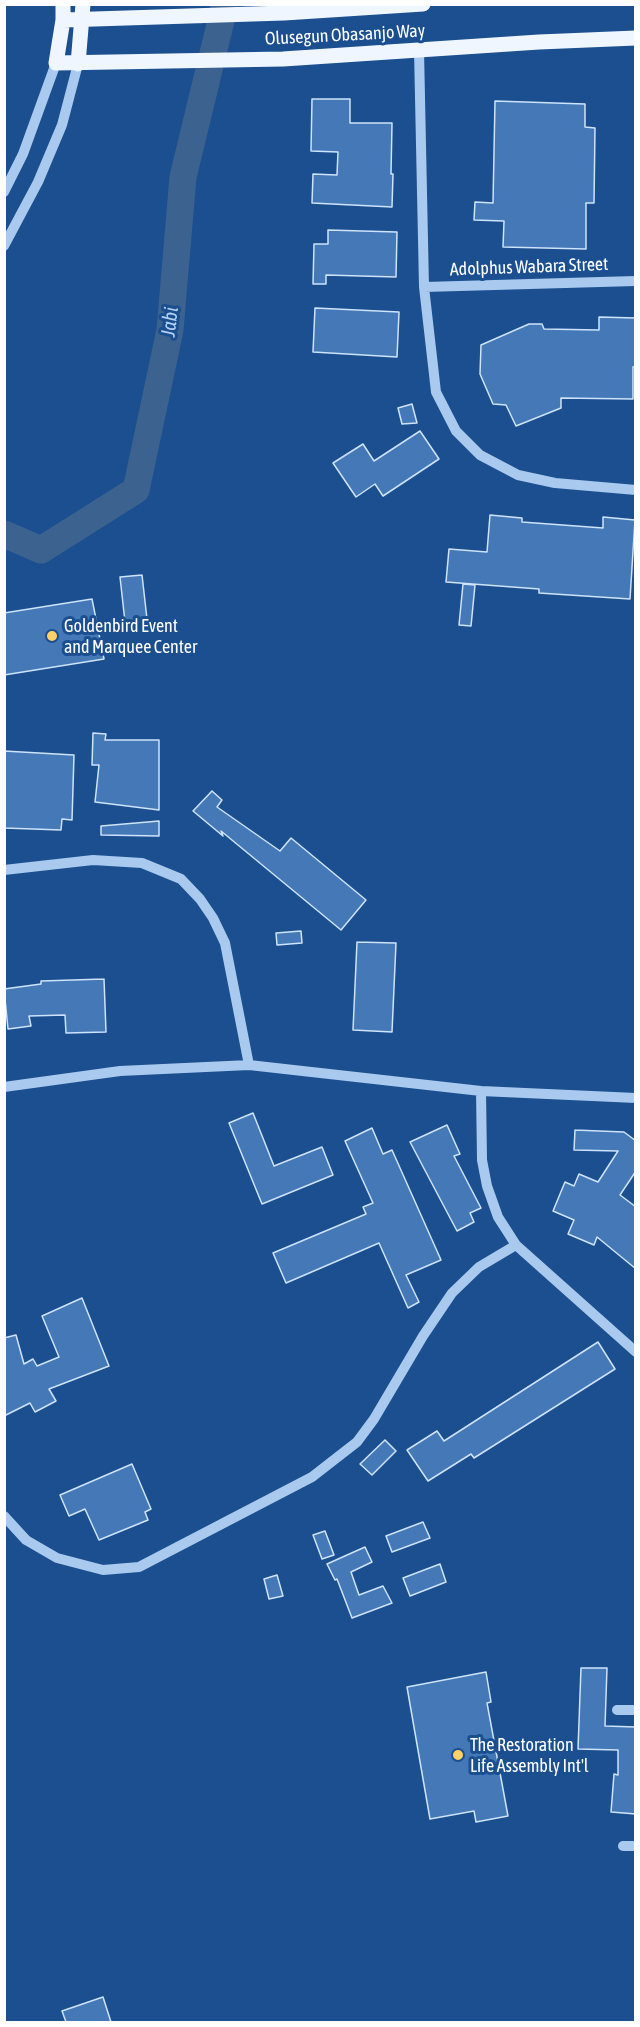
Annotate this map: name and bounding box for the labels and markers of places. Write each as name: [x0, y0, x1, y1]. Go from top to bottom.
place label: Goldenbird Event and Marquee Center: [64, 615, 197, 658]
marker: Goldenbird Event and Marquee Center: [45, 629, 59, 643]
place label: The Restoration Life Assembly Int'l: [470, 1734, 589, 1776]
marker: The Restoration Life Assembly Int'l: [451, 1748, 465, 1762]

